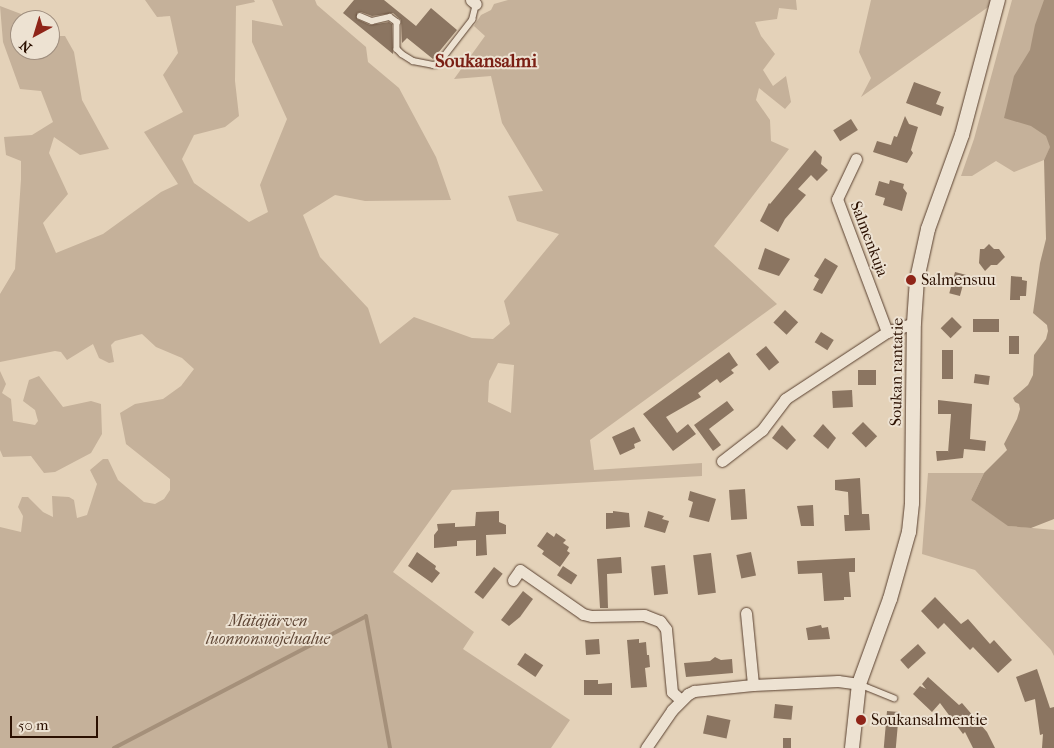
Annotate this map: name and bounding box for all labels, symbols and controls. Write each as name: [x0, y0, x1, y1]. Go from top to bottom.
north arrow: [10, 10, 60, 60]
text: N: [16, 36, 35, 56]
district label: Soukansalmi: [435, 51, 537, 73]
street label: Salmenkuja: [846, 199, 892, 279]
place label: Salmensuu: [921, 270, 995, 290]
marker: Salmensuu: [905, 274, 917, 286]
street label: Soukan rantatie: [886, 318, 908, 426]
park label: Mätäjärven luonnonsuojelualue: [206, 611, 330, 649]
scale bar: [12, 706, 100, 738]
place label: Soukansalmentie: [871, 710, 987, 730]
marker: Soukansalmentie: [855, 714, 867, 726]
text: 50 m: [18, 716, 48, 734]

